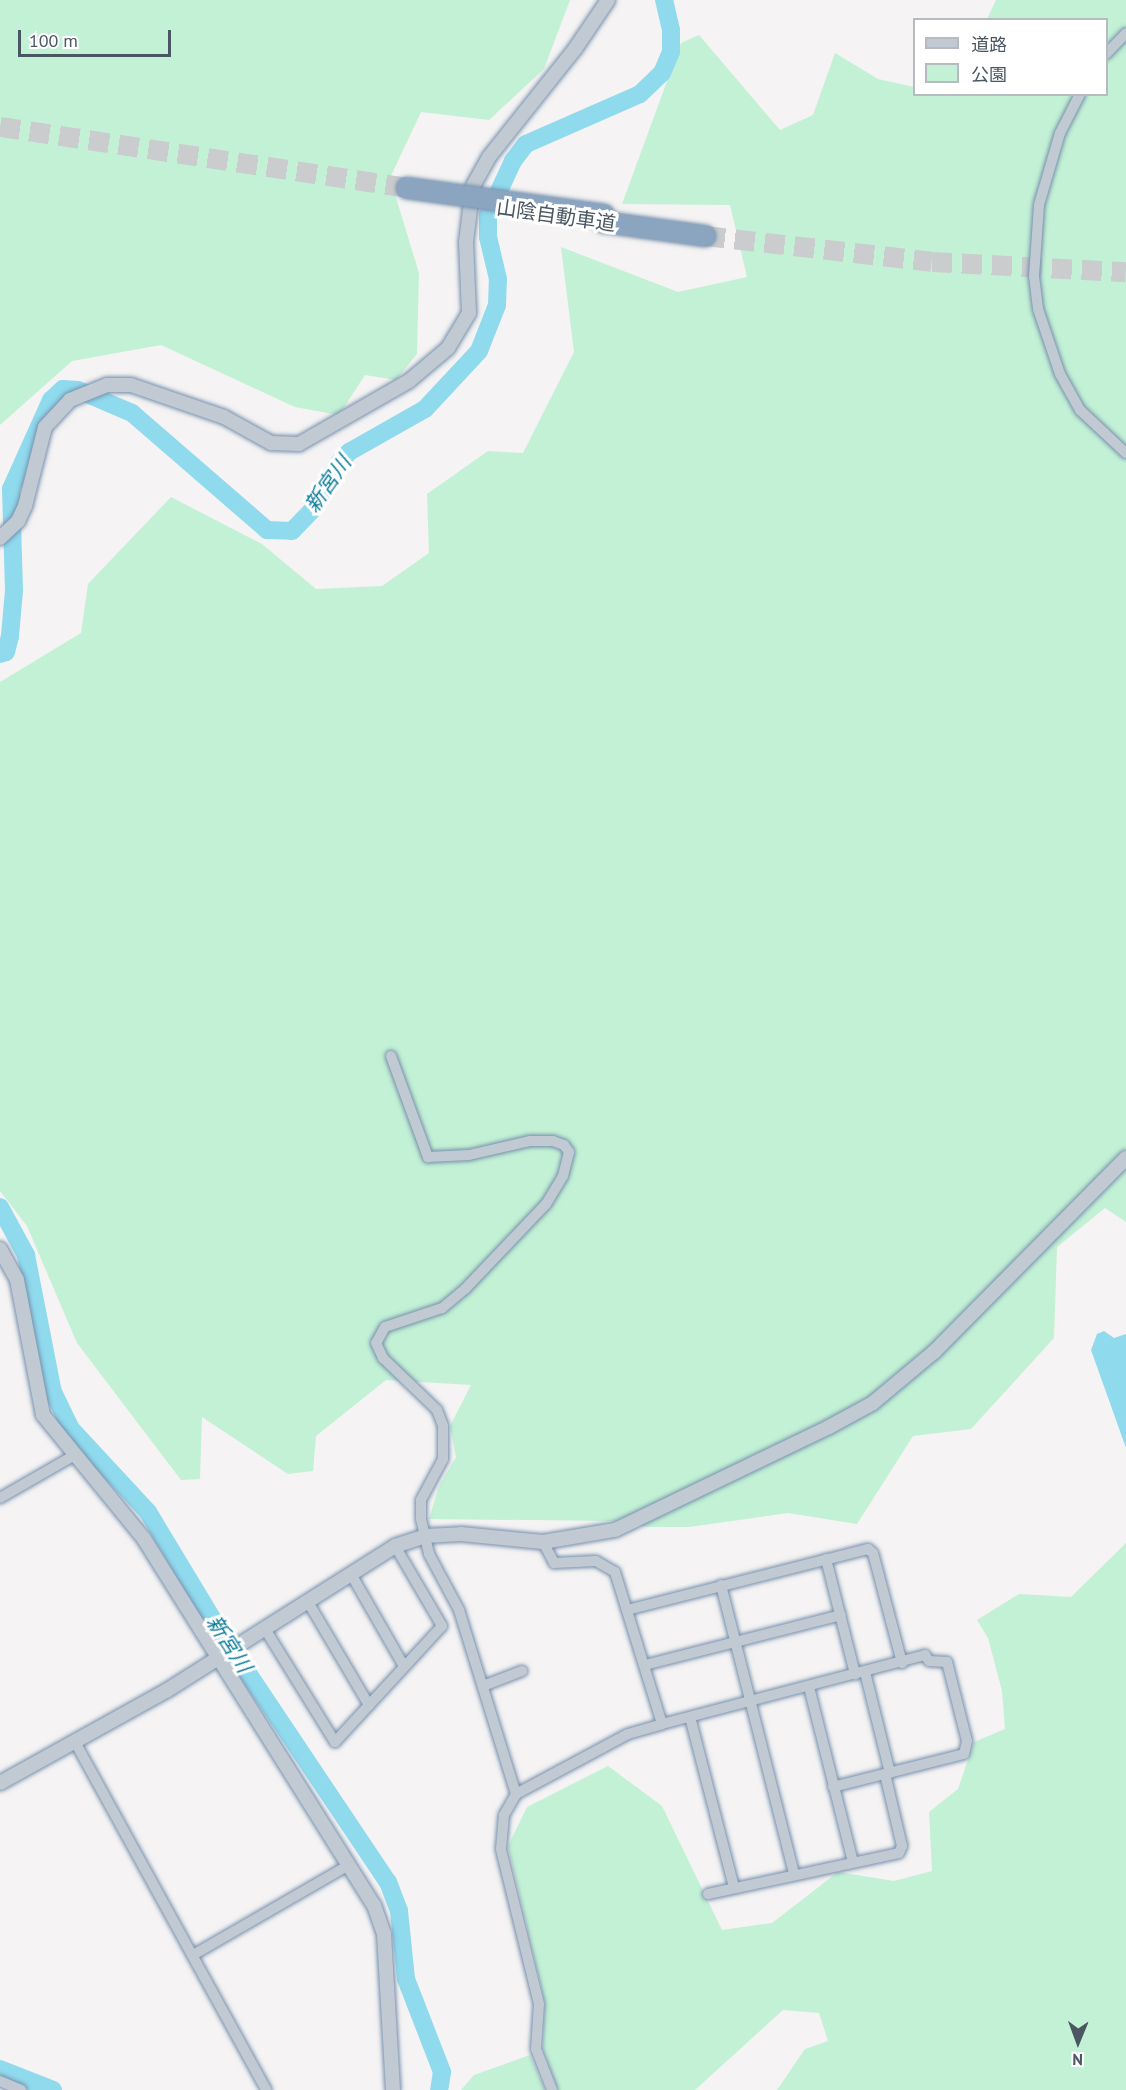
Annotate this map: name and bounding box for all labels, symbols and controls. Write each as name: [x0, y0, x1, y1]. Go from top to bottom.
scale bar: [21, 18, 174, 56]
legend: [913, 18, 1108, 96]
text: 100 m: [29, 29, 78, 52]
text: 道路: [971, 33, 1007, 56]
text: 公園: [971, 63, 1007, 86]
street label: 山陰自動車道: [495, 196, 617, 236]
water label: 新宮川: [300, 451, 356, 517]
water label: 新宮川: [201, 1611, 257, 1677]
north arrow: [1048, 2012, 1108, 2072]
text: N: [1072, 2050, 1083, 2070]

